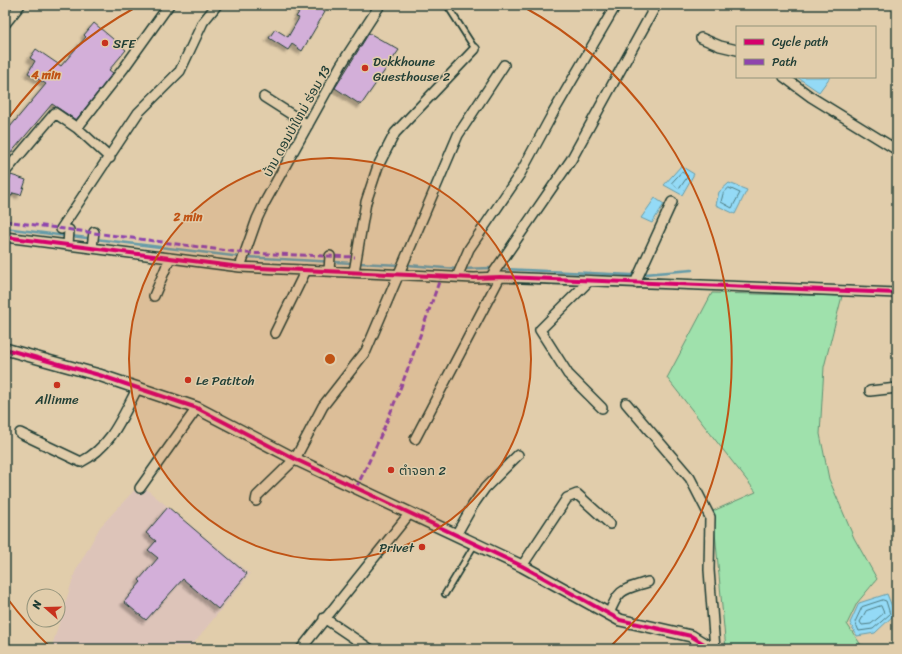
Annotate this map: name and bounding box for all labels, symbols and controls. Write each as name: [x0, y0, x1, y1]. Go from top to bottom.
legend: [736, 26, 876, 78]
text: Cycle path: [772, 31, 828, 53]
place label: SFE: [113, 32, 136, 55]
marker: SFE: [100, 38, 110, 48]
place label: Dokkhoune Guesthouse 2: [373, 50, 451, 88]
text: Path: [772, 51, 797, 73]
street label: ບ້ານ ດອນປ່າໃຫມ່ ຮ່ອມ 13: [256, 61, 337, 181]
marker: Dokkhoune Guesthouse 2: [360, 63, 370, 73]
text: 4 min: [30, 64, 61, 86]
text: 2 min: [172, 206, 203, 228]
centre of rings: [323, 352, 337, 366]
place label: Le Patitoh: [196, 369, 255, 392]
marker: Le Patitoh: [183, 375, 193, 385]
marker: Allinme: [52, 380, 62, 390]
place label: Allinme: [34, 388, 79, 411]
place label: ຕຳຈອກ 2: [399, 459, 446, 482]
marker: ຕຳຈອກ 2: [386, 465, 396, 475]
place label: Privet: [379, 536, 415, 559]
marker: Privet: [417, 542, 427, 552]
north arrow: [26, 588, 66, 628]
text: N: [26, 598, 47, 613]

